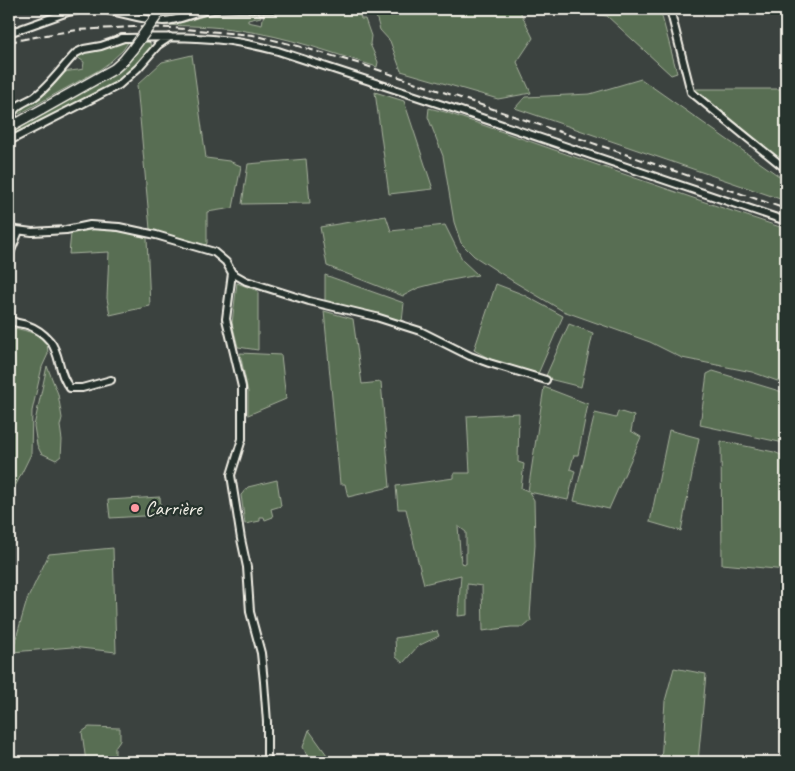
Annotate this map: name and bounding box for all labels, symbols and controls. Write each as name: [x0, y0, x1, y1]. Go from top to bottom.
place label: Carrière: [145, 496, 203, 521]
marker: Carrière: [129, 502, 141, 514]

